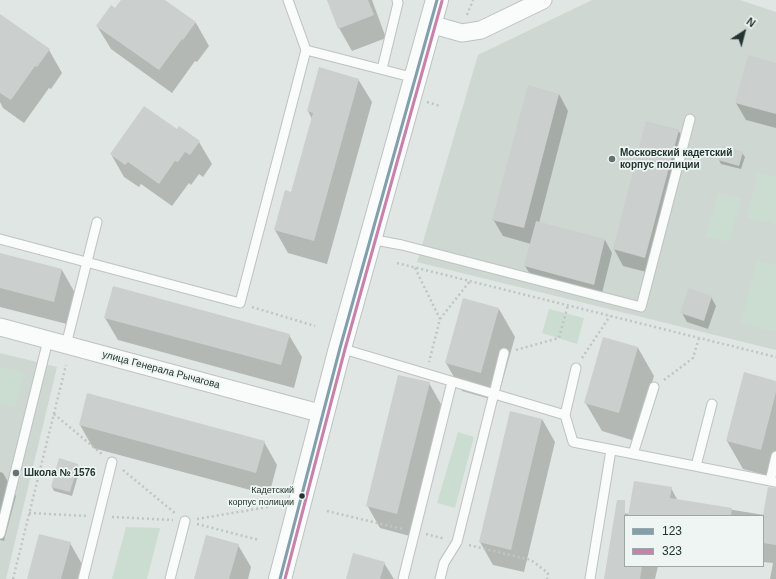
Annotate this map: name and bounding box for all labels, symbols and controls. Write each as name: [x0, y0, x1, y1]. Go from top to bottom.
north arrow: [724, 12, 764, 52]
text: N: [744, 15, 758, 29]
place label: Московский кадетский корпус полиции: [620, 147, 732, 170]
marker: Московский кадетский корпус полиции: [607, 154, 617, 164]
street label: улица Генерала Рычагова: [101, 349, 221, 391]
place label: Школа № 1576: [24, 467, 96, 479]
marker: Школа № 1576: [11, 468, 21, 478]
place label: Кадетский корпус полиции: [229, 486, 294, 507]
marker: Кадетский корпус полиции: [297, 491, 307, 501]
legend: [624, 515, 764, 567]
text: 123: [662, 524, 682, 538]
text: 323: [662, 544, 682, 558]

